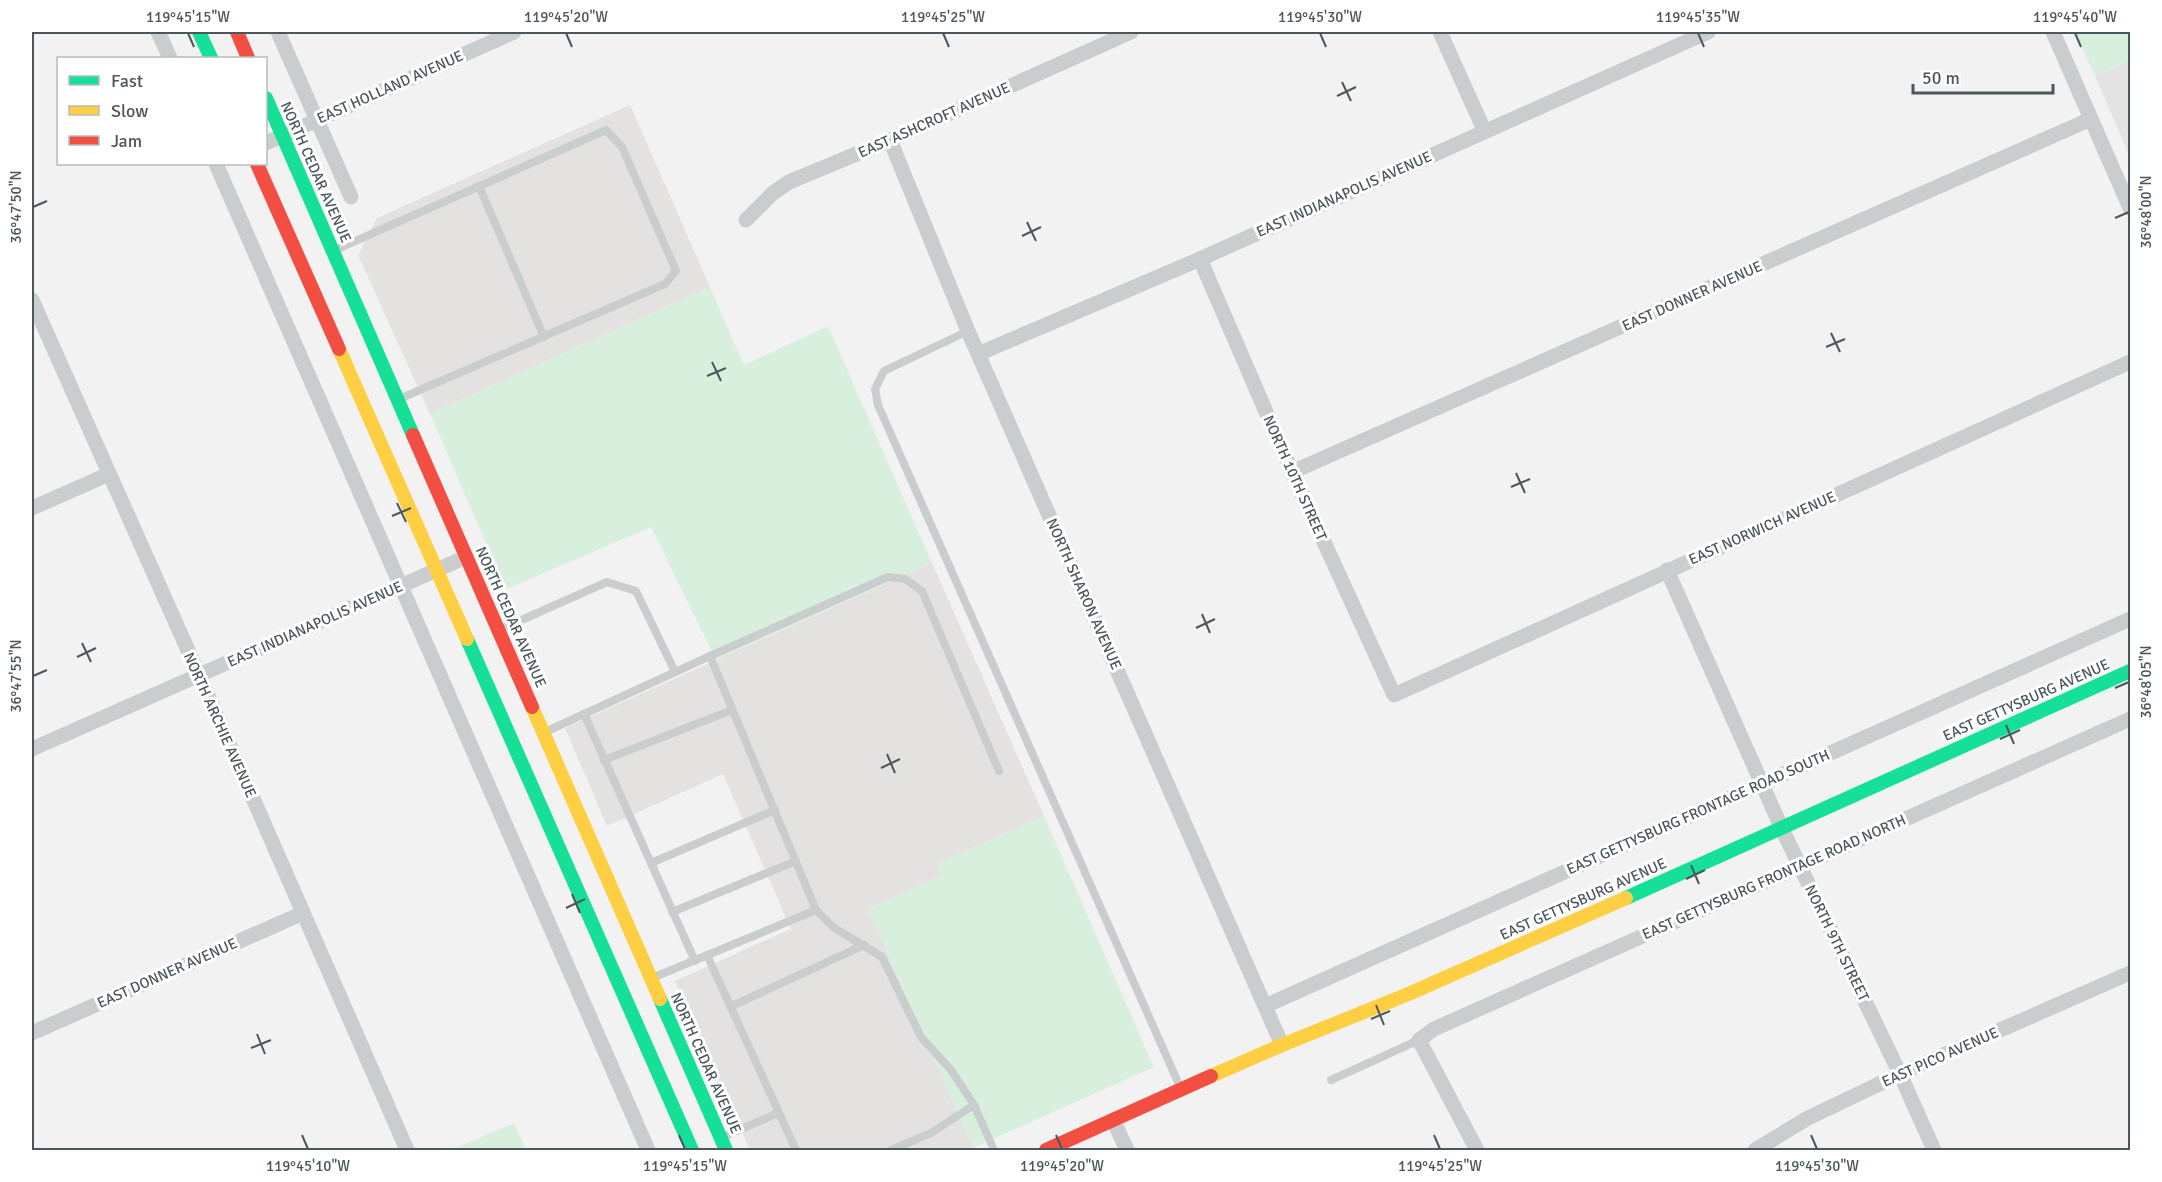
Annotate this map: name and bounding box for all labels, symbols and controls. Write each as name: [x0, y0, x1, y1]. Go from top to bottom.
text: 119°45'15"W: [146, 8, 230, 26]
text: 119°45'20"W: [524, 8, 608, 26]
text: 119°45'25"W: [901, 8, 985, 26]
text: 119°45'30"W: [1278, 8, 1362, 26]
text: 119°45'35"W: [1656, 8, 1740, 26]
text: 119°45'40"W: [2033, 8, 2117, 26]
street label: EAST HOLLAND AVENUE: [314, 47, 466, 127]
legend: [57, 57, 267, 165]
scale bar: [1913, 57, 2052, 95]
text: 50 m: [1922, 67, 1960, 89]
text: Fast: [111, 70, 143, 92]
street label: EAST ASHCROFT AVENUE: [855, 78, 1013, 162]
street label: NORTH CEDAR AVENUE: [277, 99, 355, 245]
text: Slow: [111, 100, 148, 122]
text: Jam: [111, 130, 142, 152]
street label: EAST INDIANAPOLIS AVENUE: [1254, 147, 1434, 241]
text: 36°47'50"N: [7, 170, 25, 244]
text: 36°48'00"N: [2137, 175, 2155, 249]
street label: EAST DONNER AVENUE: [1619, 257, 1765, 335]
street label: NORTH 10TH STREET: [1259, 413, 1331, 544]
street label: EAST NORWICH AVENUE: [1686, 487, 1838, 569]
street label: NORTH SHARON AVENUE: [1042, 516, 1126, 672]
street label: NORTH CEDAR AVENUE: [472, 544, 550, 690]
street label: EAST INDIANAPOLIS AVENUE: [225, 577, 405, 671]
text: 36°47'55"N: [7, 639, 25, 713]
text: 36°48'05"N: [2137, 645, 2155, 719]
street label: NORTH ARCHIE AVENUE: [180, 650, 260, 800]
street label: EAST GETTYSBURG AVENUE: [1940, 655, 2112, 745]
street label: EAST GETTYSBURG FRONTAGE ROAD SOUTH: [1564, 746, 1832, 878]
street label: EAST GETTYSBURG FRONTAGE ROAD NORTH: [1639, 810, 1909, 944]
street label: EAST GETTYSBURG AVENUE: [1497, 854, 1669, 944]
street label: NORTH 9TH STREET: [1801, 882, 1873, 1005]
street label: EAST DONNER AVENUE: [94, 934, 240, 1012]
street label: NORTH CEDAR AVENUE: [667, 990, 745, 1136]
street label: EAST PICO AVENUE: [1879, 1023, 2001, 1091]
text: 119°45'10"W: [266, 1157, 350, 1175]
text: 119°45'15"W: [643, 1157, 727, 1175]
text: 119°45'20"W: [1020, 1157, 1104, 1175]
text: 119°45'25"W: [1398, 1157, 1482, 1175]
text: 119°45'30"W: [1775, 1157, 1859, 1175]

